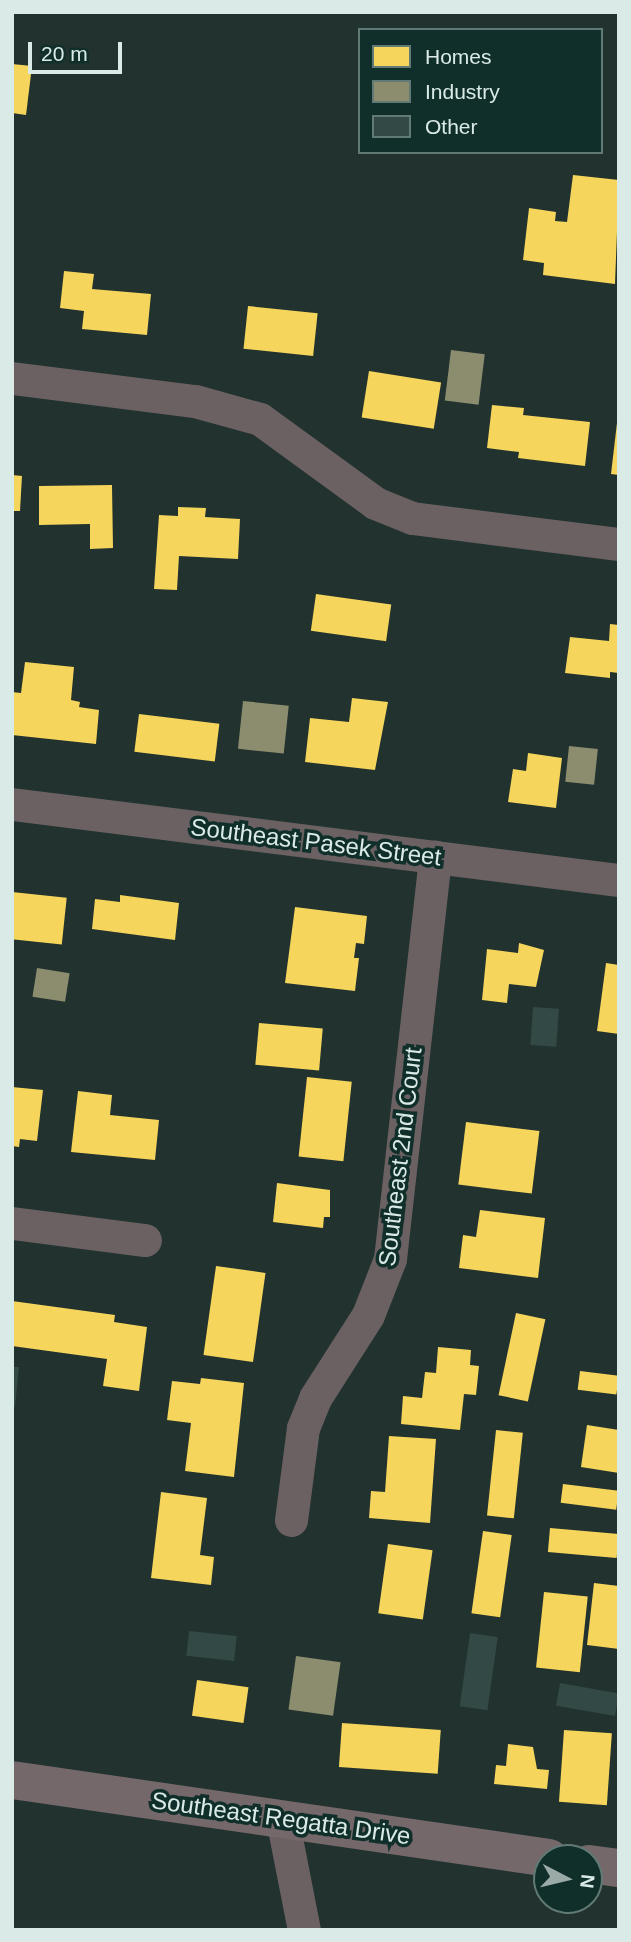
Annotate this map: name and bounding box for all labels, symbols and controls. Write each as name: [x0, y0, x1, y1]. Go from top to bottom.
scale bar: [32, 28, 126, 72]
legend: [358, 28, 603, 154]
text: 20 m: [41, 42, 88, 65]
text: Homes: [425, 45, 492, 68]
text: Industry: [425, 80, 500, 103]
text: Other: [425, 115, 478, 138]
street label: Southeast Pasek Street: [189, 812, 443, 872]
street label: Southeast 2nd Court: [372, 1046, 428, 1268]
street label: Southeast Regatta Drive: [150, 1786, 412, 1850]
north arrow: [533, 1844, 603, 1914]
text: N: [576, 1873, 599, 1889]

